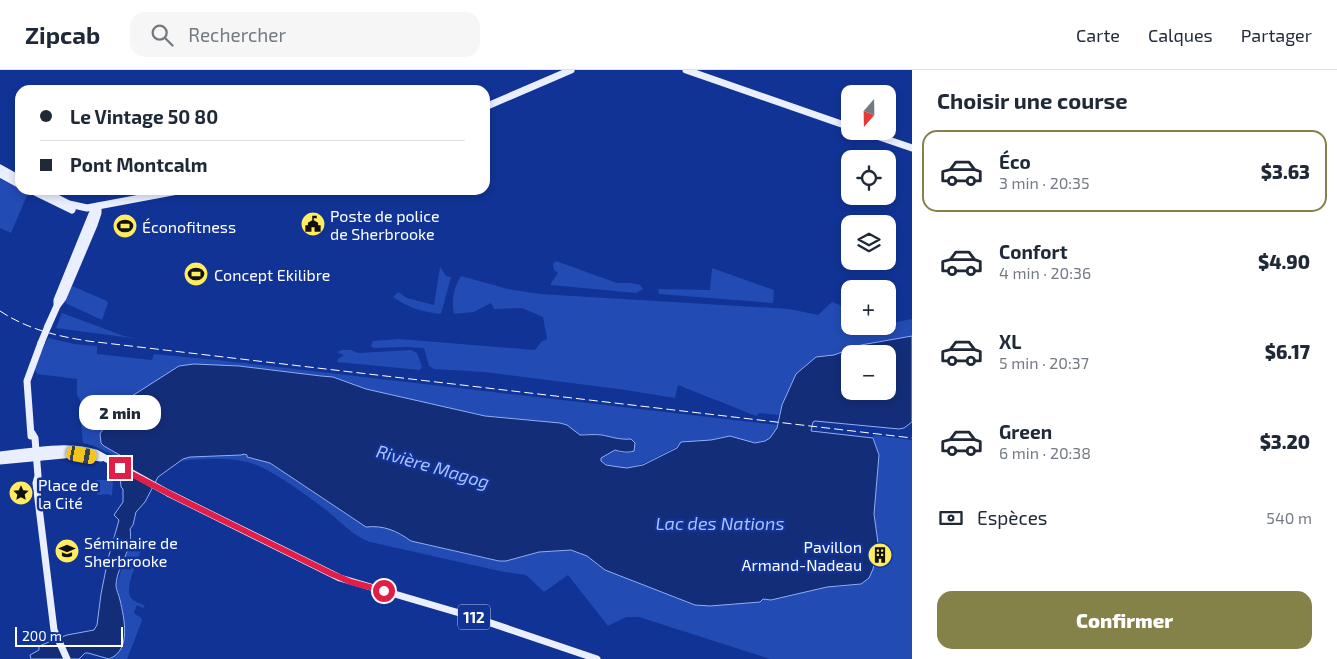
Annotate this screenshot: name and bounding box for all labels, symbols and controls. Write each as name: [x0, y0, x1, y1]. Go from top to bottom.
search box: [130, 12, 480, 57]
text: Zipcab: [25, 20, 100, 49]
icon: search: [148, 21, 176, 49]
text: Rechercher: [188, 23, 286, 46]
text: Carte: [1076, 24, 1120, 46]
text: Calques: [1148, 24, 1213, 46]
text: Partager: [1241, 24, 1312, 46]
north arrow: [841, 85, 896, 140]
map controls: [841, 85, 896, 400]
text: Choisir une course: [937, 87, 1128, 113]
text: Le Vintage 50 80: [70, 105, 218, 128]
icon: car: [939, 149, 984, 194]
button: locate: [841, 150, 896, 205]
text: Éco: [999, 150, 1031, 173]
text: Pont Montcalm: [70, 153, 208, 176]
text: $3.63: [1261, 160, 1310, 183]
text: 3 min · 20:35: [999, 173, 1090, 192]
place label: Poste de police de Sherbrooke: [330, 206, 440, 243]
public building icon: Poste de police de Sherbrooke: [300, 211, 326, 237]
sports icon: Éconofitness: [112, 213, 138, 239]
button: layers: [841, 215, 896, 270]
place label: Éconofitness: [142, 217, 236, 236]
icon: car: [939, 239, 984, 284]
text: Confort: [999, 240, 1067, 263]
text: $4.90: [1258, 250, 1310, 273]
sports icon: Concept Ekilibre: [183, 261, 209, 287]
text: 4 min · 20:36: [999, 263, 1091, 282]
place label: Concept Ekilibre: [214, 265, 330, 284]
button: +: [841, 280, 896, 335]
icon: car: [939, 329, 984, 374]
text: XL: [999, 330, 1021, 353]
text: $6.17: [1265, 340, 1310, 363]
button: −: [841, 345, 896, 400]
text: 5 min · 20:37: [999, 353, 1089, 372]
callout: 2 min: [79, 396, 161, 430]
text: 2 min: [99, 403, 141, 422]
icon: car: [939, 419, 984, 464]
text: Green: [999, 420, 1052, 443]
text: $3.20: [1260, 430, 1310, 453]
water label: Rivière Magog: [374, 439, 492, 493]
text: 6 min · 20:38: [999, 443, 1091, 462]
car: [65, 445, 98, 465]
route end: [109, 457, 131, 479]
place label: Place de la Cité: [38, 475, 99, 512]
place icon: Place de la Cité: [8, 480, 34, 506]
icon: cash: [937, 504, 965, 532]
text: Espèces: [977, 506, 1048, 529]
text: 540 m: [1266, 508, 1312, 527]
water label: Lac des Nations: [655, 512, 785, 534]
place label: Séminaire de Sherbrooke: [84, 533, 178, 570]
place label: Pavillon Armand-Nadeau: [741, 537, 862, 574]
school or university icon: Séminaire de Sherbrooke: [54, 538, 80, 564]
building icon: Pavillon Armand-Nadeau: [867, 542, 893, 568]
route start: [373, 580, 395, 602]
button: Confirmer: [937, 591, 1312, 649]
road number: 112: [458, 604, 490, 630]
scale bar: [15, 624, 122, 647]
text: 200 m: [22, 627, 62, 644]

